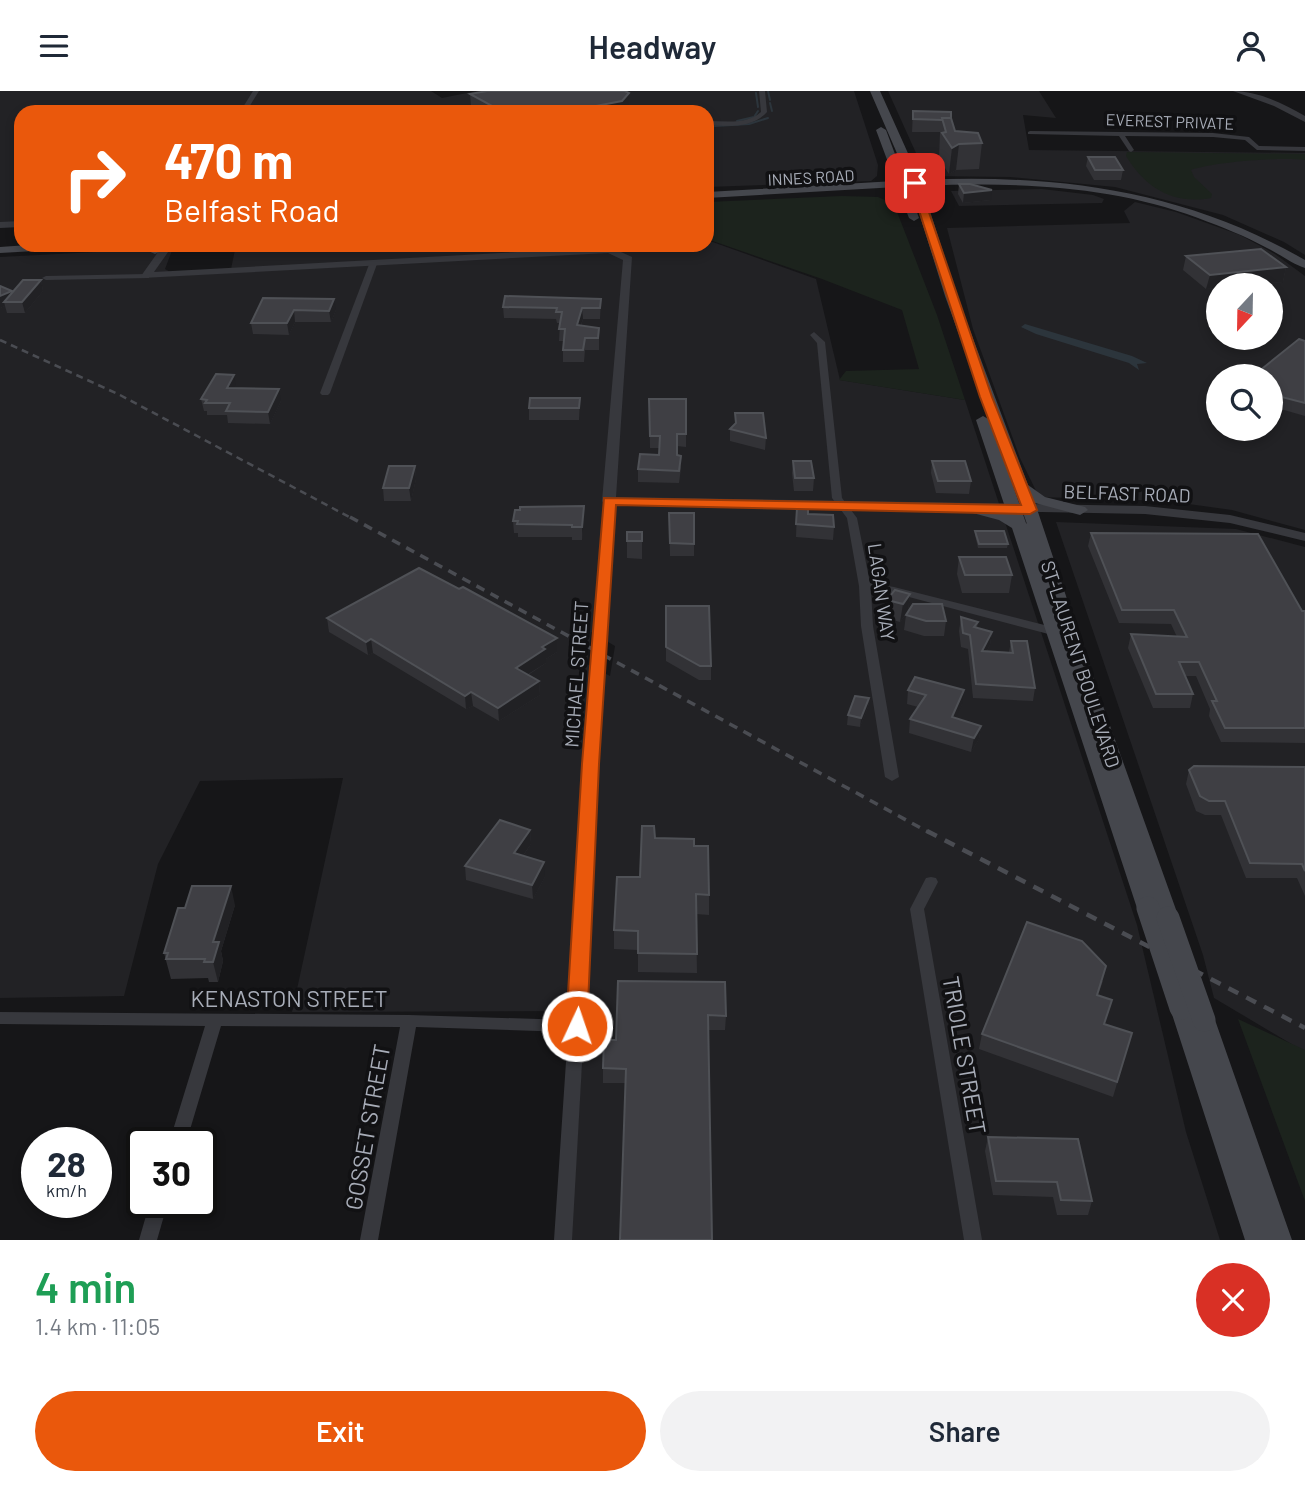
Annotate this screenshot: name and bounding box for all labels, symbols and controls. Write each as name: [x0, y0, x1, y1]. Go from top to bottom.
icon: menu: [35, 27, 73, 65]
text: Headway: [589, 27, 716, 65]
icon: person: [1232, 27, 1270, 65]
street label: EVEREST PRIVATE: [1106, 109, 1234, 133]
text: 470 m: [164, 130, 293, 189]
icon: right: [49, 133, 140, 224]
pin: [885, 153, 945, 213]
icon: arrive: [896, 164, 934, 202]
street label: INNES ROAD: [767, 165, 855, 189]
text: Belfast Road: [164, 190, 340, 228]
north arrow: [1206, 273, 1283, 350]
map controls: [1206, 273, 1283, 441]
button: search: [1206, 364, 1283, 441]
street label: BELFAST ROAD: [1063, 479, 1191, 507]
street label: LAGAN WAY: [864, 542, 900, 643]
street label: ST-LAURENT BOULEVARD: [1037, 558, 1125, 770]
street label: MICHAEL STREET: [559, 600, 593, 748]
street label: TRIOLE STREET: [937, 974, 993, 1136]
street label: KENASTON STREET: [190, 984, 388, 1012]
position arrow: [540, 989, 614, 1063]
street label: GOSSET STREET: [339, 1042, 395, 1212]
speed limit sign: 30: [126, 1127, 217, 1218]
text: 28: [47, 1142, 86, 1184]
text: km/h: [46, 1179, 87, 1201]
text: 4 min: [35, 1261, 136, 1311]
button: close: [1196, 1263, 1270, 1337]
text: 1.4 km · 11:05: [35, 1312, 160, 1340]
button: Exit: [35, 1391, 646, 1471]
button: Share: [660, 1391, 1270, 1471]

